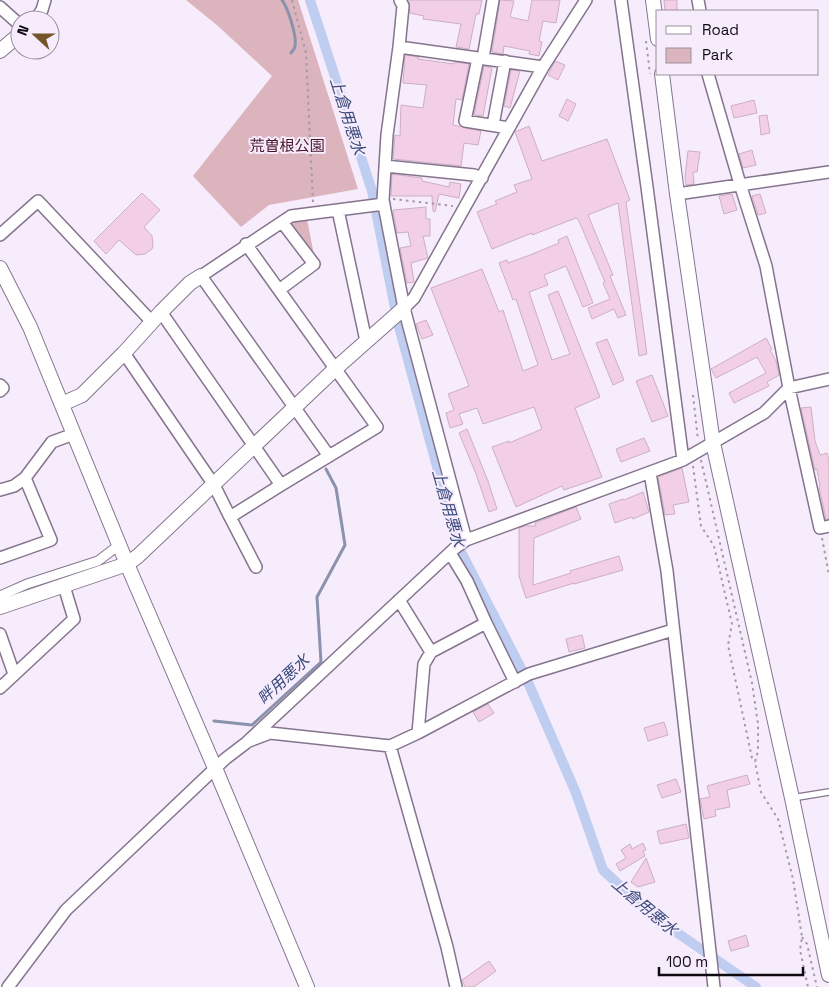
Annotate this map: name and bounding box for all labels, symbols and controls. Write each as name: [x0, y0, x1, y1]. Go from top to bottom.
north arrow: [10, 10, 60, 60]
legend: [656, 10, 819, 75]
text: Road: [702, 20, 739, 39]
text: N: [13, 23, 33, 38]
text: Park: [702, 45, 733, 64]
water label: 上倉用悪水: [325, 75, 370, 159]
park label: 荒曽根公園: [249, 136, 325, 155]
water label: 上倉用悪水: [427, 467, 470, 551]
water label: 畔用悪水: [253, 649, 315, 709]
water label: 上倉用悪水: [607, 873, 684, 941]
scale bar: [659, 944, 803, 976]
text: 100 m: [666, 952, 708, 971]

